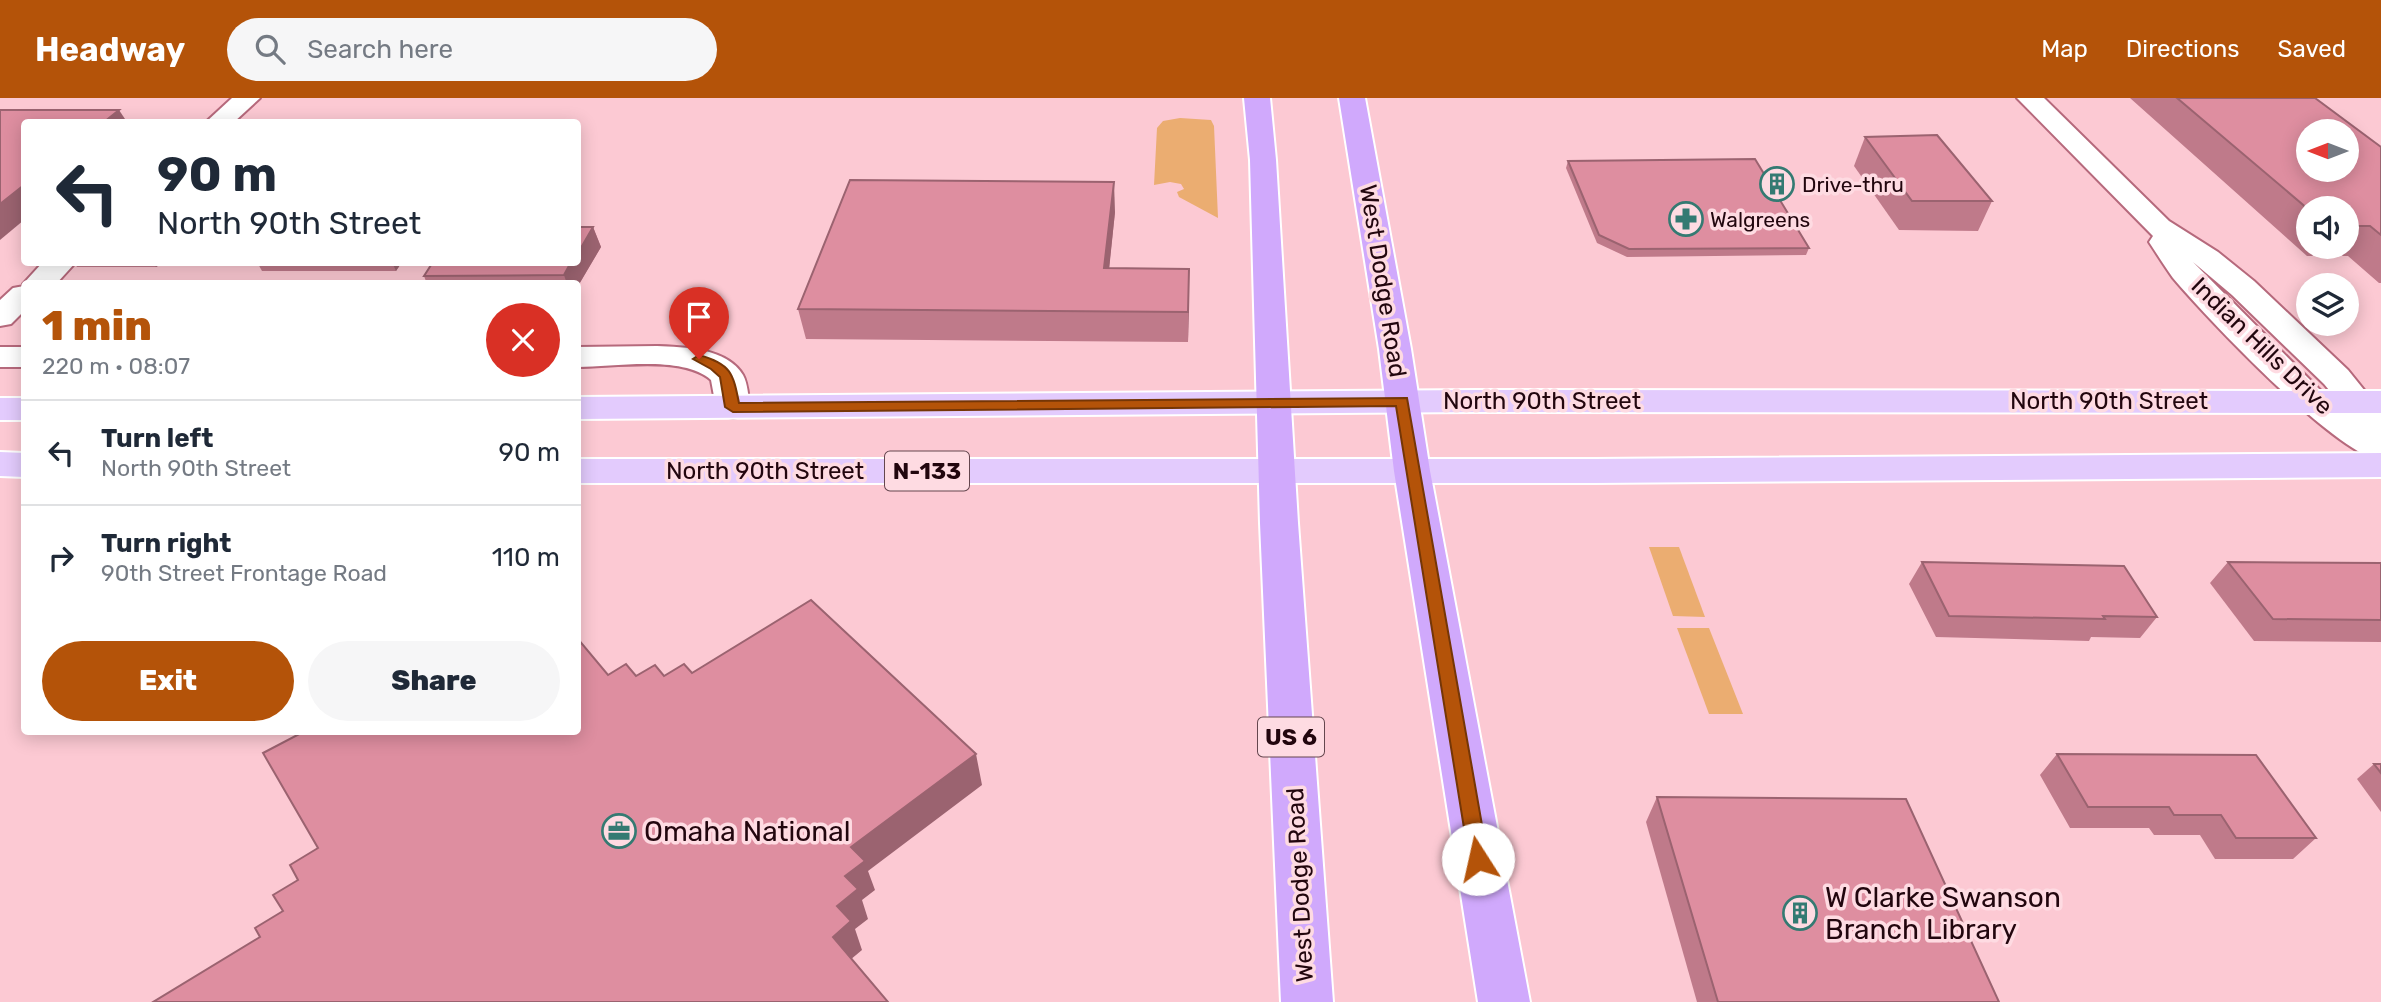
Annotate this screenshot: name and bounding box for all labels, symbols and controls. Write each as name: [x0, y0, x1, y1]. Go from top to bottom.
search box: [227, 18, 717, 81]
text: Headway: [35, 30, 185, 69]
icon: search: [251, 30, 289, 68]
text: Search here: [307, 34, 453, 65]
text: Map: [2041, 35, 2088, 63]
text: Directions: [2126, 35, 2239, 63]
text: Saved: [2277, 35, 2346, 63]
north arrow: [2296, 119, 2359, 182]
map controls: [2296, 119, 2359, 336]
text: 90 m: [157, 145, 277, 203]
icon: left: [42, 147, 133, 238]
building icon: Drive-thru: [1758, 165, 1796, 203]
place label: Drive-thru: [1802, 172, 1904, 197]
street label: West Dodge Road: [1354, 183, 1412, 379]
button: sound: [2296, 196, 2359, 259]
pharmacy icon: Walgreens: [1667, 200, 1705, 238]
text: North 90th Street: [157, 204, 421, 242]
place label: Walgreens: [1710, 207, 1810, 232]
street label: Indian Hills Drive: [2186, 272, 2338, 420]
button: layers: [2296, 273, 2359, 336]
pin: [669, 287, 729, 359]
icon: arrive: [680, 298, 718, 336]
text: 1 min: [42, 301, 152, 351]
button: close: [486, 303, 560, 377]
text: 220 m · 08:07: [42, 352, 190, 380]
street label: North 90th Street: [1443, 387, 1641, 415]
street label: North 90th Street: [2010, 387, 2208, 415]
text: Turn left: [101, 423, 213, 454]
icon: left: [42, 434, 80, 472]
text: 90 m: [499, 437, 560, 468]
road number: N-133: [885, 452, 969, 490]
text: North 90th Street: [101, 454, 291, 482]
street label: North 90th Street: [666, 457, 864, 485]
text: Turn right: [101, 528, 231, 559]
icon: right: [42, 539, 80, 577]
text: 110 m: [492, 542, 560, 573]
text: 90th Street Frontage Road: [101, 559, 387, 587]
button: Exit: [42, 641, 294, 721]
button: Share: [308, 641, 560, 721]
road number: US 6: [1258, 718, 1324, 757]
street label: West Dodge Road: [1281, 787, 1319, 983]
office icon: Omaha National: [600, 812, 638, 850]
place label: Omaha National: [644, 815, 850, 848]
position arrow: [1441, 822, 1515, 896]
place label: W Clarke Swanson Branch Library: [1825, 881, 2061, 946]
building icon: W Clarke Swanson Branch Library: [1781, 894, 1819, 932]

